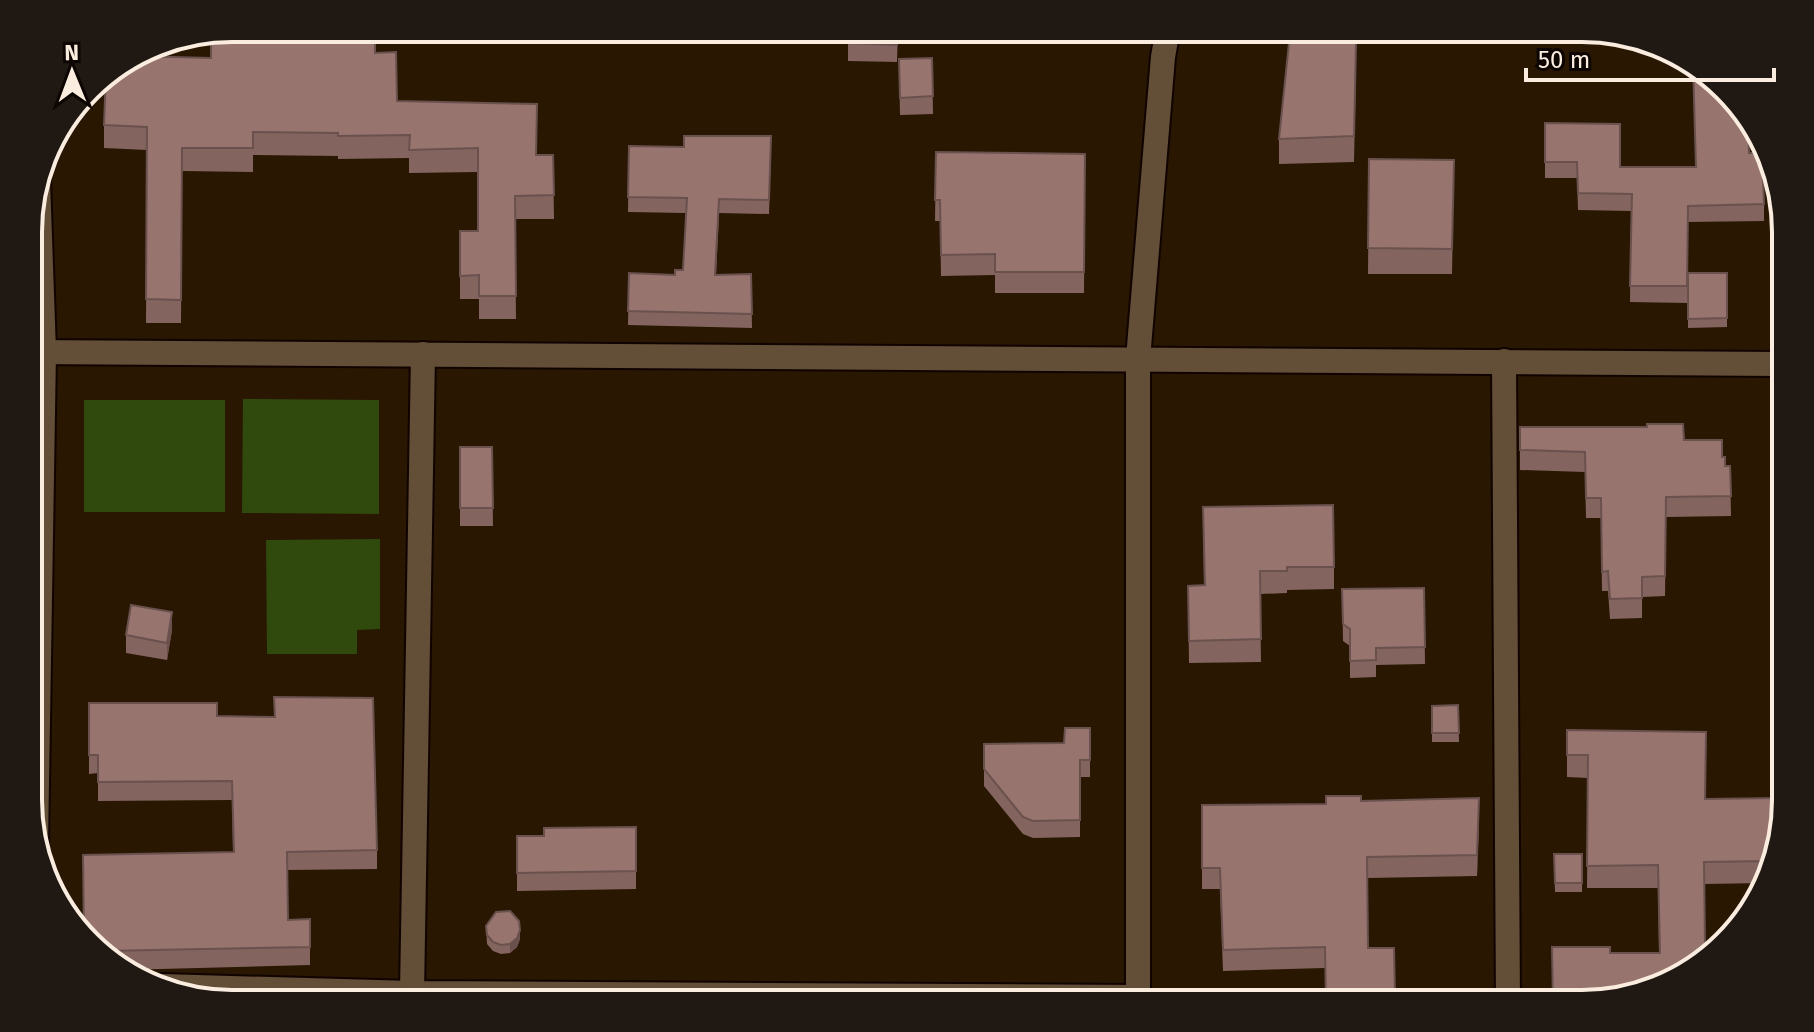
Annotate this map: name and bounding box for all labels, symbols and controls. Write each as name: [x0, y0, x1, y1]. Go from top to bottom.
north arrow: [32, 32, 112, 112]
scale bar: [1526, 32, 1774, 82]
text: N: [64, 39, 79, 66]
text: 50 m: [1538, 46, 1590, 74]

